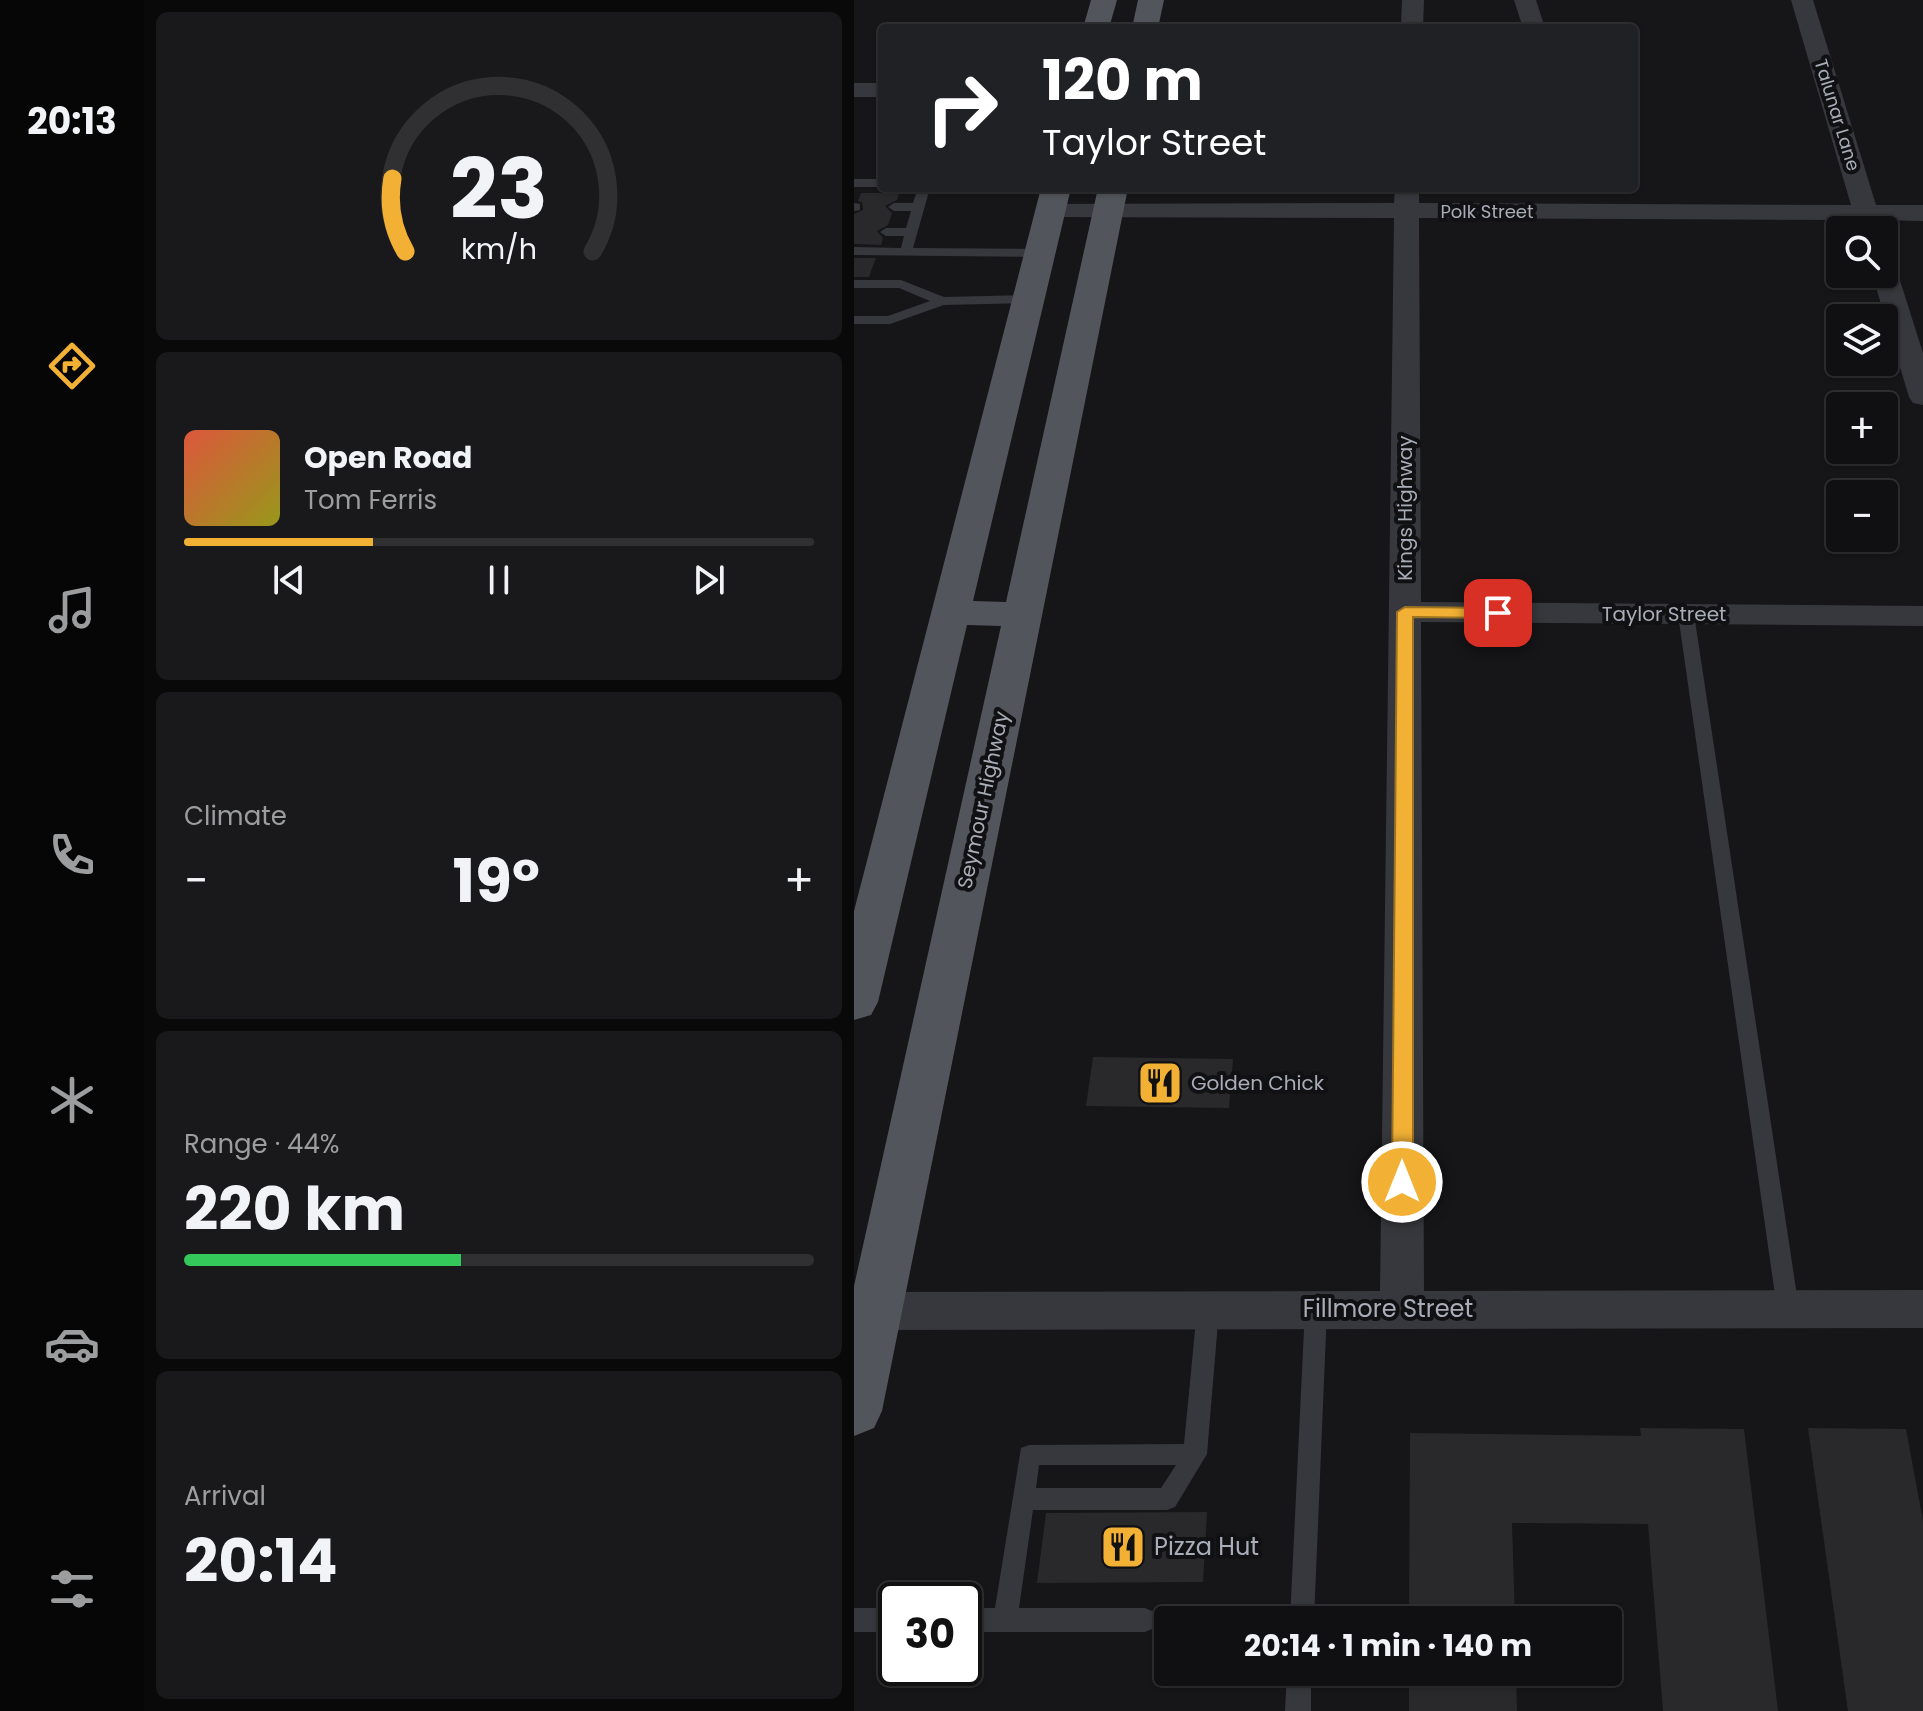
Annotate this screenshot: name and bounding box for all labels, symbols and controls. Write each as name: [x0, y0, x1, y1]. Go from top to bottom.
text: 120 m: [1042, 41, 1203, 120]
icon: right: [910, 56, 1014, 160]
street label: Talunar Lane: [1809, 56, 1866, 174]
text: 20:13: [27, 96, 117, 147]
text: Taylor Street: [1042, 117, 1266, 168]
text: 23: [450, 130, 548, 246]
street label: Polk Street: [1440, 199, 1534, 224]
map controls: [1826, 216, 1898, 552]
button: search: [1826, 216, 1898, 288]
text: km/h: [461, 229, 537, 269]
button: layers: [1826, 304, 1898, 376]
icon: directions: [44, 338, 100, 394]
button: +: [1826, 392, 1898, 464]
street label: Kings Highway: [1391, 435, 1419, 581]
text: Open Road: [304, 436, 472, 479]
button: −: [1826, 480, 1898, 552]
text: Tom Ferris: [304, 482, 437, 518]
icon: previous: [267, 558, 311, 602]
icon: pause: [477, 558, 521, 602]
icon: next: [687, 558, 731, 602]
pin: [1464, 579, 1532, 647]
icon: music: [44, 582, 100, 638]
icon: arrive: [1476, 591, 1520, 635]
street label: Taylor Street: [1602, 600, 1726, 628]
street label: Seymour Highway: [951, 709, 1015, 891]
text: Climate: [184, 798, 287, 834]
icon: phone: [44, 827, 100, 883]
text: 19°: [452, 839, 540, 923]
text: −: [184, 850, 208, 911]
text: +: [784, 850, 814, 911]
restaurant icon: Golden Chick: [1136, 1059, 1184, 1107]
place label: Golden Chick: [1191, 1069, 1325, 1097]
icon: climate: [44, 1072, 100, 1128]
text: Range · 44%: [184, 1126, 340, 1162]
position arrow: [1360, 1140, 1444, 1224]
text: 220 km: [184, 1167, 405, 1251]
street label: Fillmore Street: [1303, 1292, 1473, 1325]
icon: car: [44, 1316, 100, 1372]
text: Arrival: [184, 1478, 266, 1514]
text: 20:14: [184, 1519, 338, 1603]
restaurant icon: Pizza Hut: [1099, 1523, 1147, 1571]
place label: Pizza Hut: [1154, 1530, 1259, 1563]
icon: filters: [44, 1561, 100, 1617]
speed limit sign: 30: [878, 1582, 982, 1686]
text: 20:14 · 1 min · 140 m: [1244, 1624, 1532, 1667]

